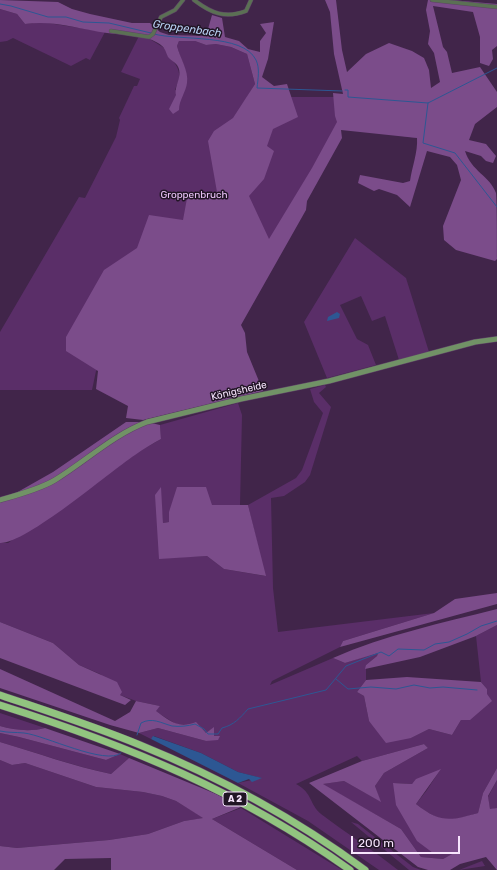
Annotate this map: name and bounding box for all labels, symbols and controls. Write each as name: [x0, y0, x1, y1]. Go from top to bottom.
water label: Groppenbach: [152, 18, 222, 40]
park label: Groppenbruch: [160, 189, 228, 201]
street label: Königsheide: [210, 379, 268, 403]
road number: A 2: [223, 792, 247, 806]
scale bar: [353, 828, 462, 854]
text: 200 m: [358, 836, 394, 850]

